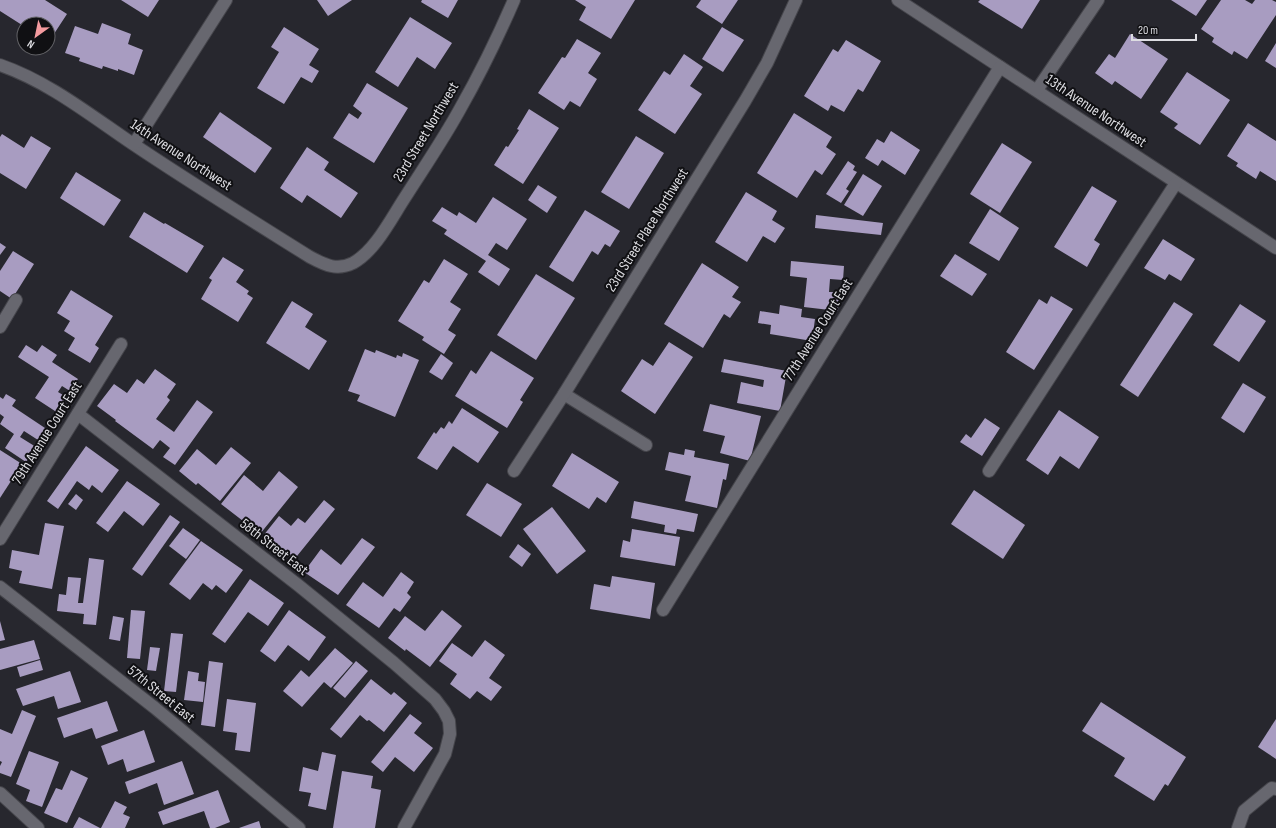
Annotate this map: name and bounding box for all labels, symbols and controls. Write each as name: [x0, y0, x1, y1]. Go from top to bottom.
north arrow: [16, 16, 56, 56]
scale bar: [1132, 16, 1196, 42]
text: 20 m: [1138, 23, 1158, 38]
text: N: [25, 37, 37, 51]
street label: 13th Avenue Northwest: [1042, 70, 1150, 152]
street label: 23rd Street Northwest: [389, 78, 463, 185]
street label: 14th Avenue Northwest: [126, 115, 236, 195]
street label: 23rd Street Place Northwest: [601, 164, 693, 295]
street label: 77th Avenue Court East: [779, 275, 857, 385]
street label: 79th Avenue Court East: [8, 378, 87, 488]
street label: 58th Street East: [236, 514, 312, 580]
street label: 57th Street East: [123, 661, 199, 727]

